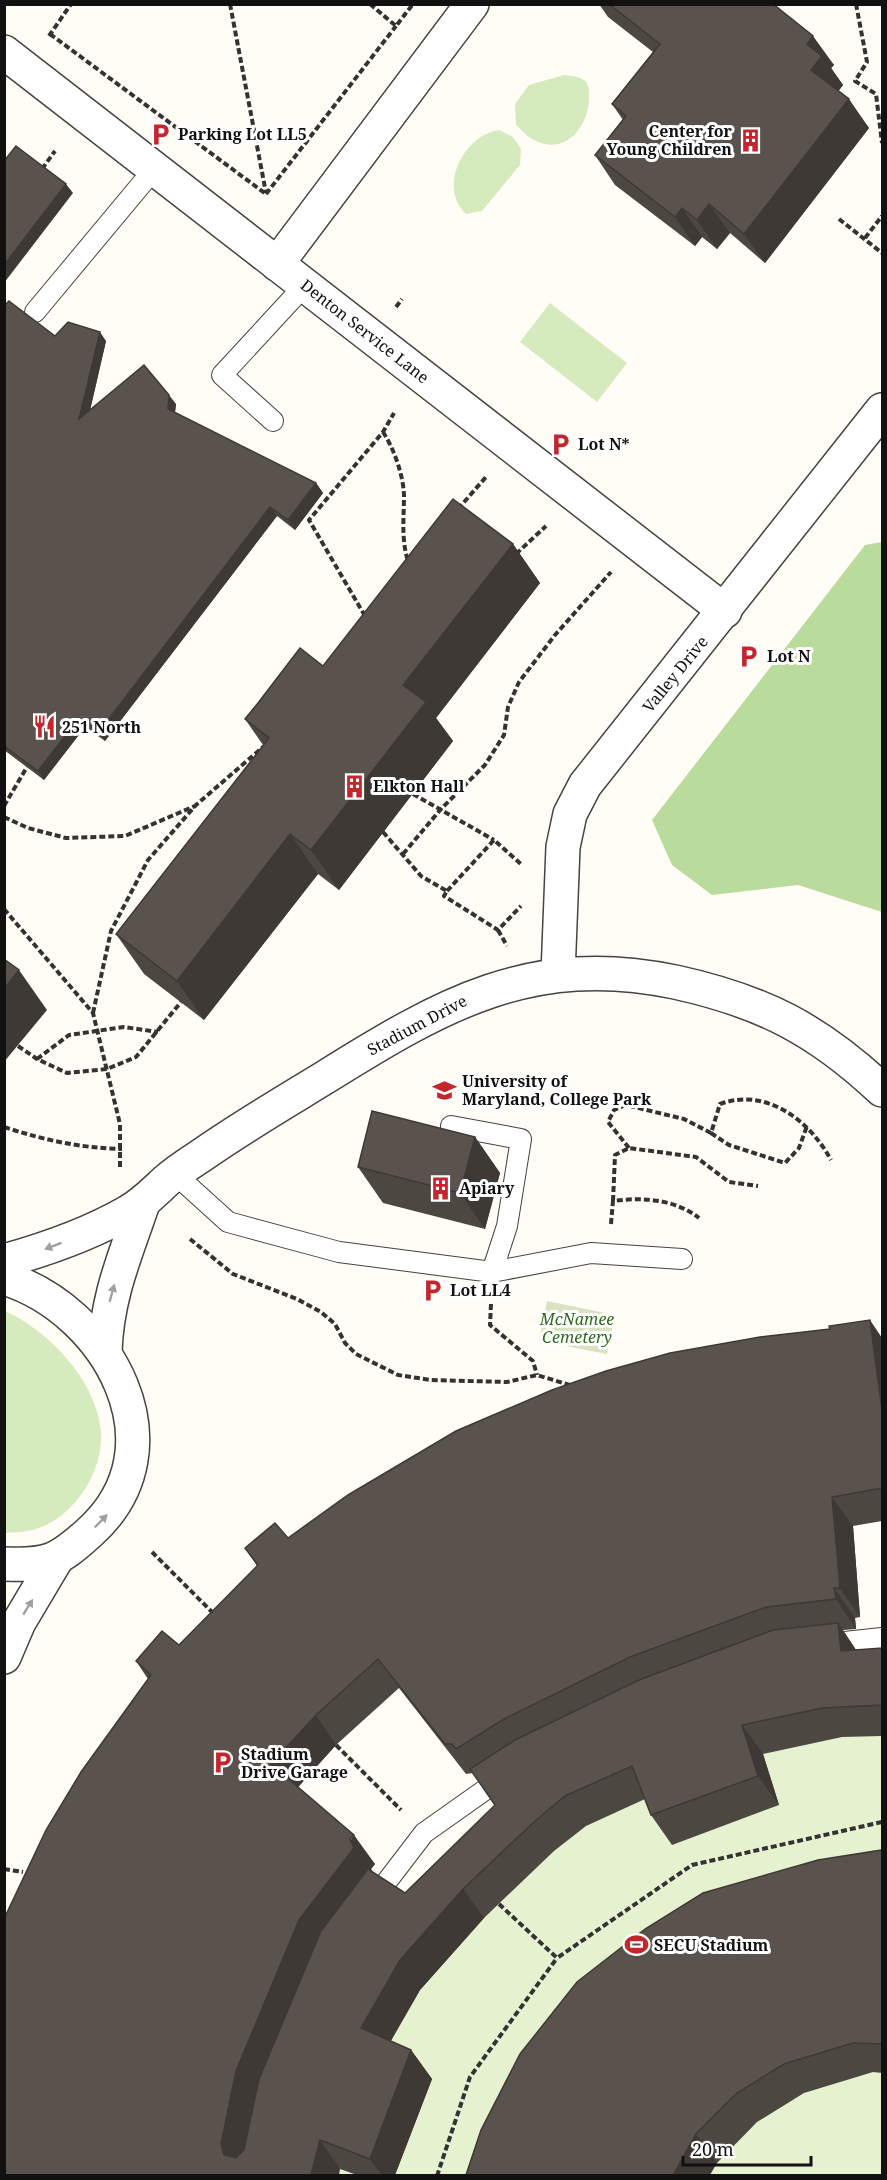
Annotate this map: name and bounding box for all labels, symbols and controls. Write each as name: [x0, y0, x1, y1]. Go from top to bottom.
place label: Center for Young Children: [607, 120, 733, 160]
parking icon: Parking Lot LL5: [147, 121, 173, 147]
place label: Parking Lot LL5: [178, 123, 307, 145]
building icon: Center for Young Children: [737, 127, 763, 153]
street label: Denton Service Lane: [296, 274, 434, 388]
parking icon: Lot N*: [547, 431, 573, 457]
place label: Lot N*: [578, 433, 630, 455]
street label: Valley Drive: [637, 631, 713, 717]
parking icon: Lot N: [736, 643, 762, 669]
place label: Lot N: [767, 645, 811, 667]
restaurant icon: 251 North: [31, 714, 57, 740]
place label: 251 North: [62, 716, 142, 738]
building icon: Elkton Hall: [342, 773, 368, 799]
place label: Elkton Hall: [373, 775, 465, 797]
street label: Stadium Drive: [363, 990, 471, 1060]
place label: University of Maryland, College Park: [462, 1070, 652, 1110]
school or university icon: University of Maryland, College Park: [431, 1077, 457, 1103]
building icon: Apiary: [428, 1175, 454, 1201]
place label: Apiary: [459, 1177, 515, 1199]
one-way arrow: [44, 1242, 62, 1251]
parking icon: Lot LL4: [419, 1277, 445, 1303]
place label: Lot LL4: [450, 1279, 511, 1301]
one-way arrow: [108, 1284, 118, 1302]
park label: McNamee Cemetery: [539, 1308, 614, 1348]
one-way arrow: [94, 1513, 108, 1528]
one-way arrow: [23, 1598, 34, 1615]
place label: Stadium Drive Garage: [241, 1743, 348, 1783]
parking icon: Stadium Drive Garage: [210, 1750, 236, 1776]
sports icon: SECU Stadium: [623, 1932, 649, 1958]
place label: SECU Stadium: [654, 1934, 769, 1956]
scale bar: [683, 2129, 810, 2167]
text: 20 m: [692, 2137, 734, 2161]

